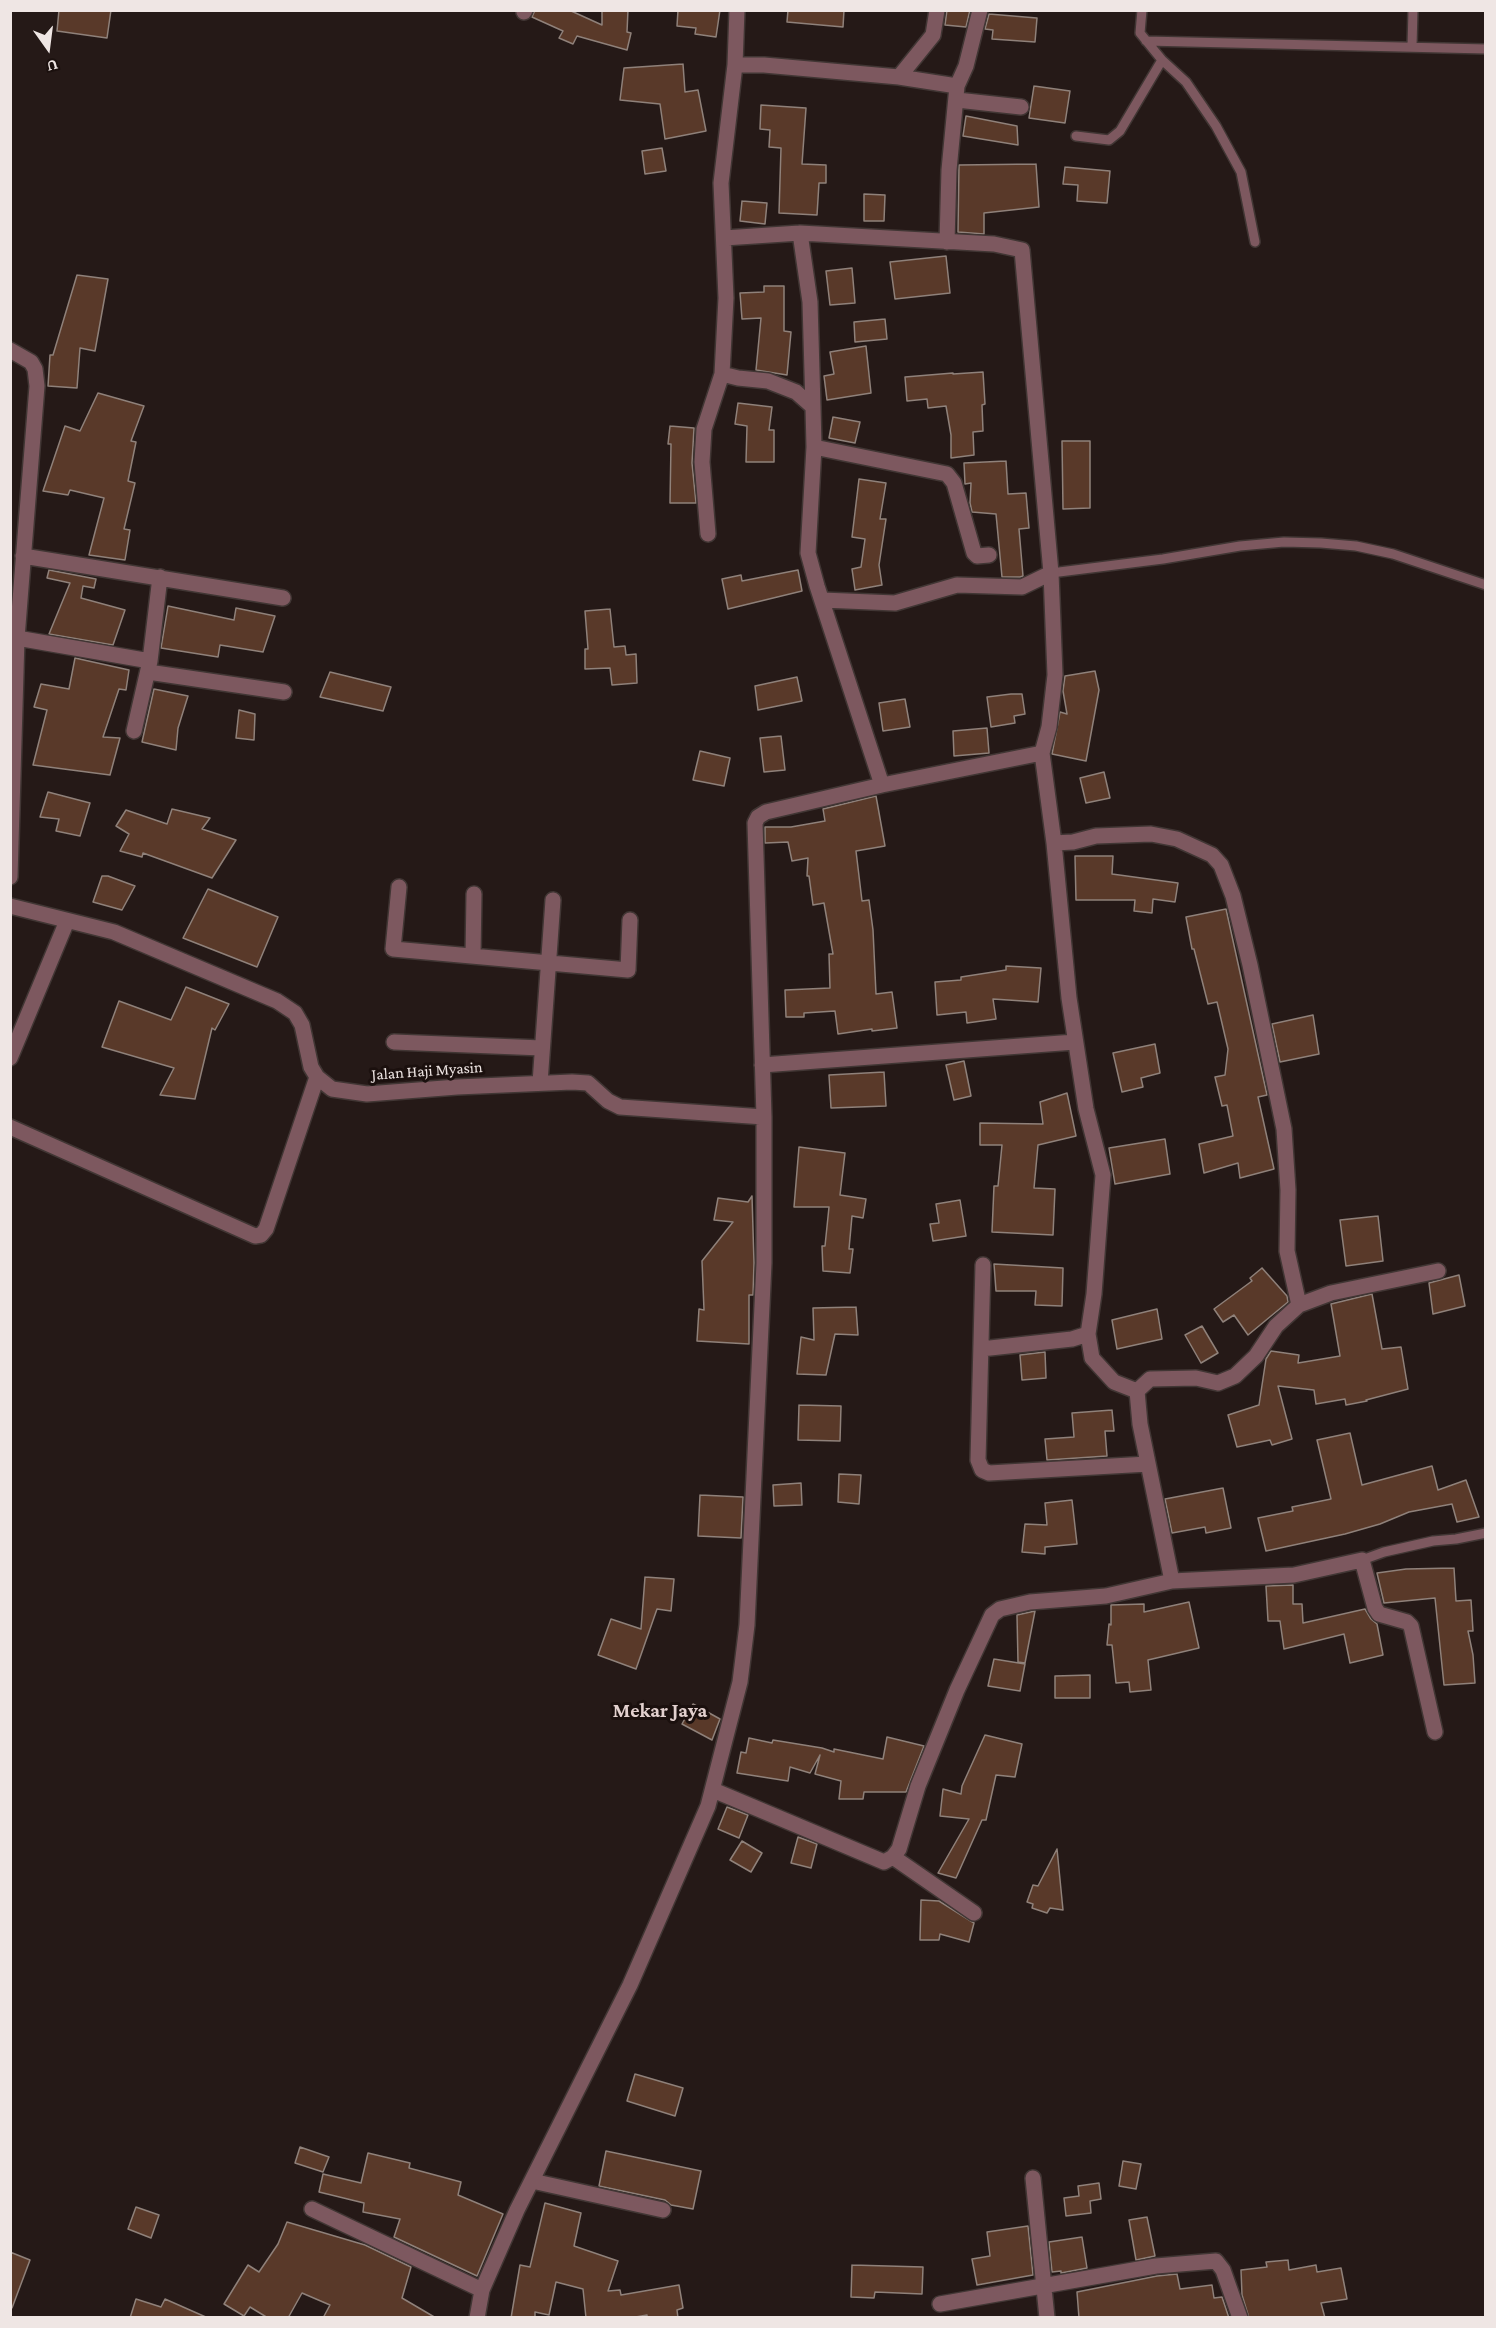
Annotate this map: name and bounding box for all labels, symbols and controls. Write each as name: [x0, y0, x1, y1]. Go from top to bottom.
north arrow: [18, 18, 78, 78]
text: U: [45, 56, 60, 76]
street label: Jalan Haji Myasin: [371, 1058, 483, 1084]
district label: Mekar Jaya: [613, 1699, 707, 1723]

